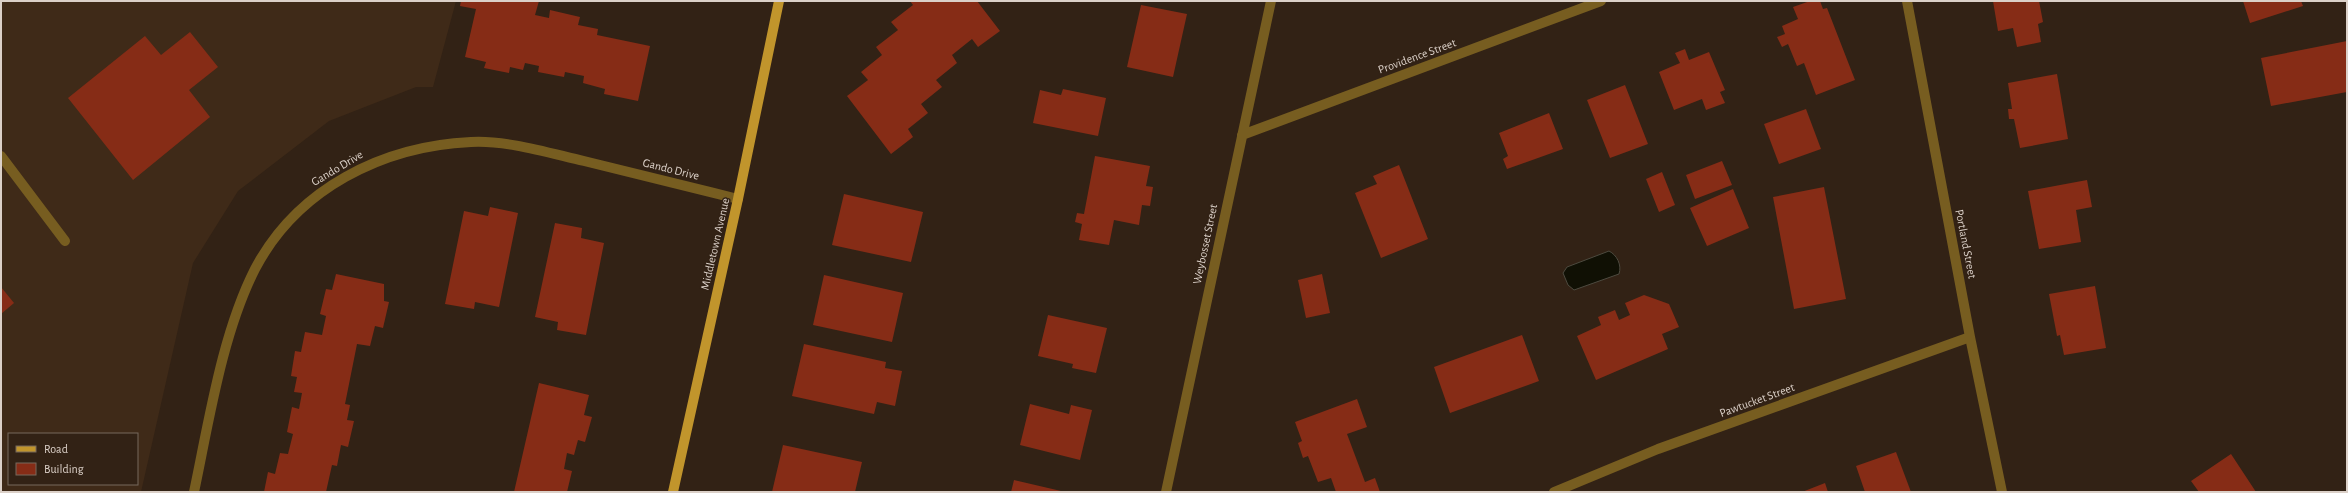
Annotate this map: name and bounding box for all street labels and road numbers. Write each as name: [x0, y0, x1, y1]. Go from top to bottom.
street label: Providence Street: [1376, 36, 1458, 76]
street label: Gando Drive: [309, 148, 365, 188]
street label: Gando Drive: [642, 156, 700, 182]
street label: Middletown Avenue: [699, 197, 731, 291]
street label: Weybosset Street: [1191, 203, 1220, 285]
street label: Portland Street: [1953, 208, 1979, 280]
street label: Pawtucket Street: [1718, 381, 1796, 419]

